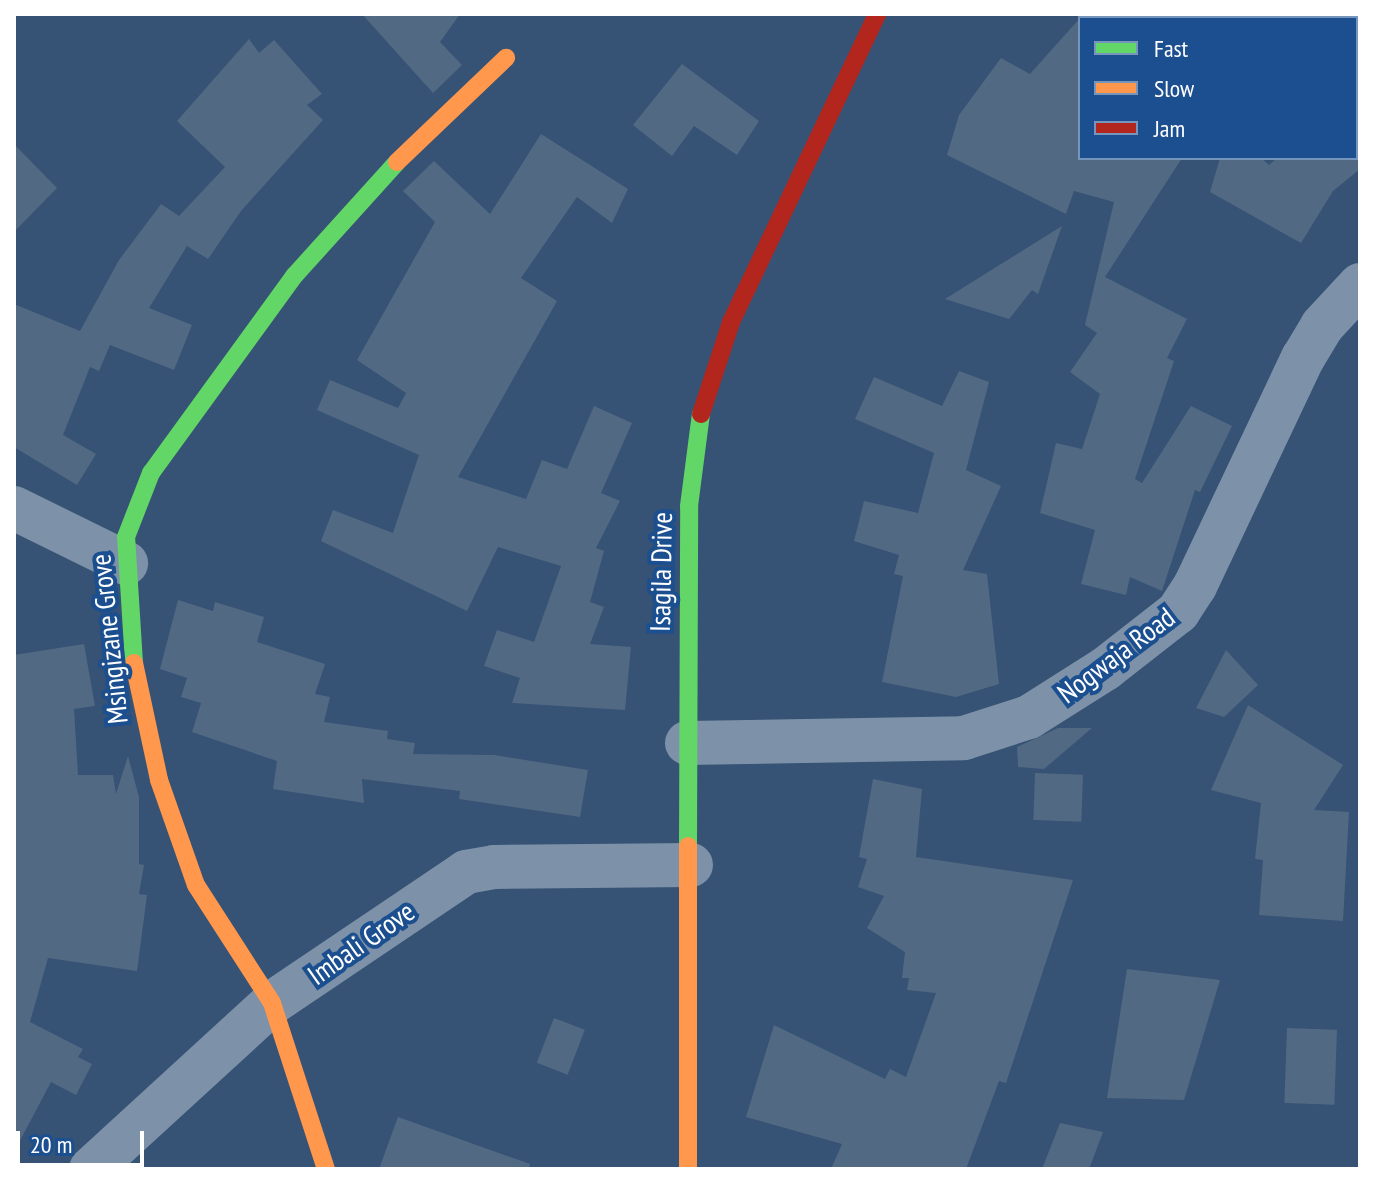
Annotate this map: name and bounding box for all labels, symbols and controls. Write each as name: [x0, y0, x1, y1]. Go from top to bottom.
legend: [1078, 16, 1358, 160]
text: Fast: [1154, 33, 1188, 64]
text: Slow: [1154, 73, 1194, 104]
text: Jam: [1154, 113, 1185, 144]
street label: Isagila Drive: [643, 512, 679, 632]
street label: Msingizane Grove: [83, 552, 135, 726]
street label: Nogwaja Road: [1051, 600, 1181, 710]
street label: Imbali Grove: [301, 894, 421, 992]
scale bar: [20, 1115, 148, 1165]
text: 20 m: [30, 1129, 72, 1160]

